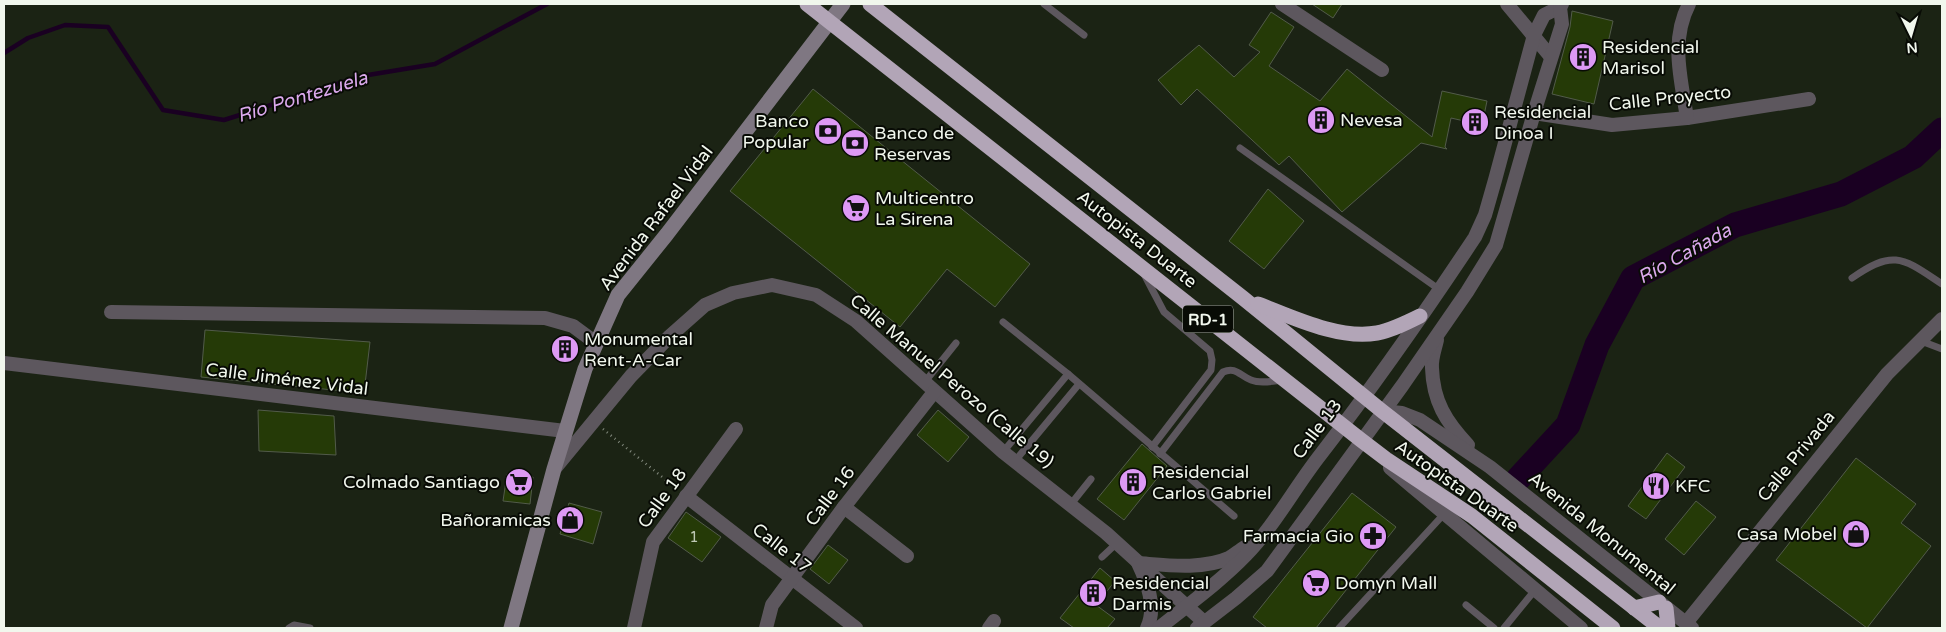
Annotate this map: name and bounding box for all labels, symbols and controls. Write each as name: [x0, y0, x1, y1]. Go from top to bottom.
north arrow: [1886, 10, 1936, 60]
place label: Residencial Marisol: [1602, 36, 1699, 79]
text: N: [1906, 38, 1918, 56]
building icon: Residencial Marisol: [1568, 42, 1598, 72]
water label: Río Pontezuela: [234, 66, 371, 127]
street label: Calle Proyecto: [1608, 81, 1732, 115]
place label: Residencial Dinoa I: [1494, 101, 1591, 144]
building icon: Nevesa: [1306, 105, 1336, 135]
building icon: Residencial Dinoa I: [1460, 107, 1490, 137]
place label: Nevesa: [1340, 109, 1403, 131]
place label: Banco Popular: [742, 110, 809, 153]
bank icon: Banco Popular: [813, 116, 843, 146]
place label: Banco de Reservas: [874, 122, 954, 165]
bank icon: Banco de Reservas: [840, 128, 870, 158]
street label: Avenida Rafael Vidal: [594, 141, 718, 295]
street label: Autopista Duarte: [1073, 185, 1201, 293]
place label: Multicentro La Sirena: [875, 187, 974, 230]
supermarket icon: Multicentro La Sirena: [841, 193, 871, 223]
water label: Río Cañada: [1634, 219, 1736, 289]
street label: Calle Manuel Perozo (Calle 19): [846, 289, 1058, 473]
road number: RD-1: [1183, 306, 1233, 332]
place label: Monumental Rent-A-Car: [584, 328, 693, 371]
building icon: Monumental Rent-A-Car: [550, 334, 580, 364]
street label: Calle Jiménez Vidal: [204, 358, 370, 400]
street label: Calle 13: [1287, 395, 1347, 463]
street label: Calle Privada: [1753, 406, 1839, 506]
street label: Autopista Duarte: [1391, 435, 1523, 537]
place label: Residencial Carlos Gabriel: [1152, 461, 1271, 504]
street label: Calle 16: [800, 462, 860, 530]
street label: Calle 18: [633, 464, 691, 532]
supermarket icon: Colmado Santiago: [504, 467, 534, 497]
building icon: Residencial Carlos Gabriel: [1118, 467, 1148, 497]
street label: Avenida Monumental: [1524, 467, 1680, 599]
place label: Colmado Santiago: [343, 471, 500, 493]
restaurant icon: KFC: [1641, 471, 1671, 501]
place label: KFC: [1675, 475, 1710, 497]
shop icon: Bañoramicas: [555, 505, 585, 535]
place label: Bañoramicas: [440, 509, 551, 531]
street label: Calle 17: [748, 518, 816, 578]
shop icon: Casa Mobel: [1841, 519, 1871, 549]
pharmacy icon: Farmacia Gio: [1358, 521, 1388, 551]
place label: Casa Mobel: [1737, 523, 1837, 545]
place label: Farmacia Gio: [1243, 525, 1354, 547]
house number: 1: [689, 528, 699, 546]
supermarket icon: Domyn Mall: [1301, 568, 1331, 598]
place label: Residencial Darmis: [1112, 572, 1209, 615]
place label: Domyn Mall: [1335, 572, 1437, 594]
building icon: Residencial Darmis: [1078, 578, 1108, 608]

